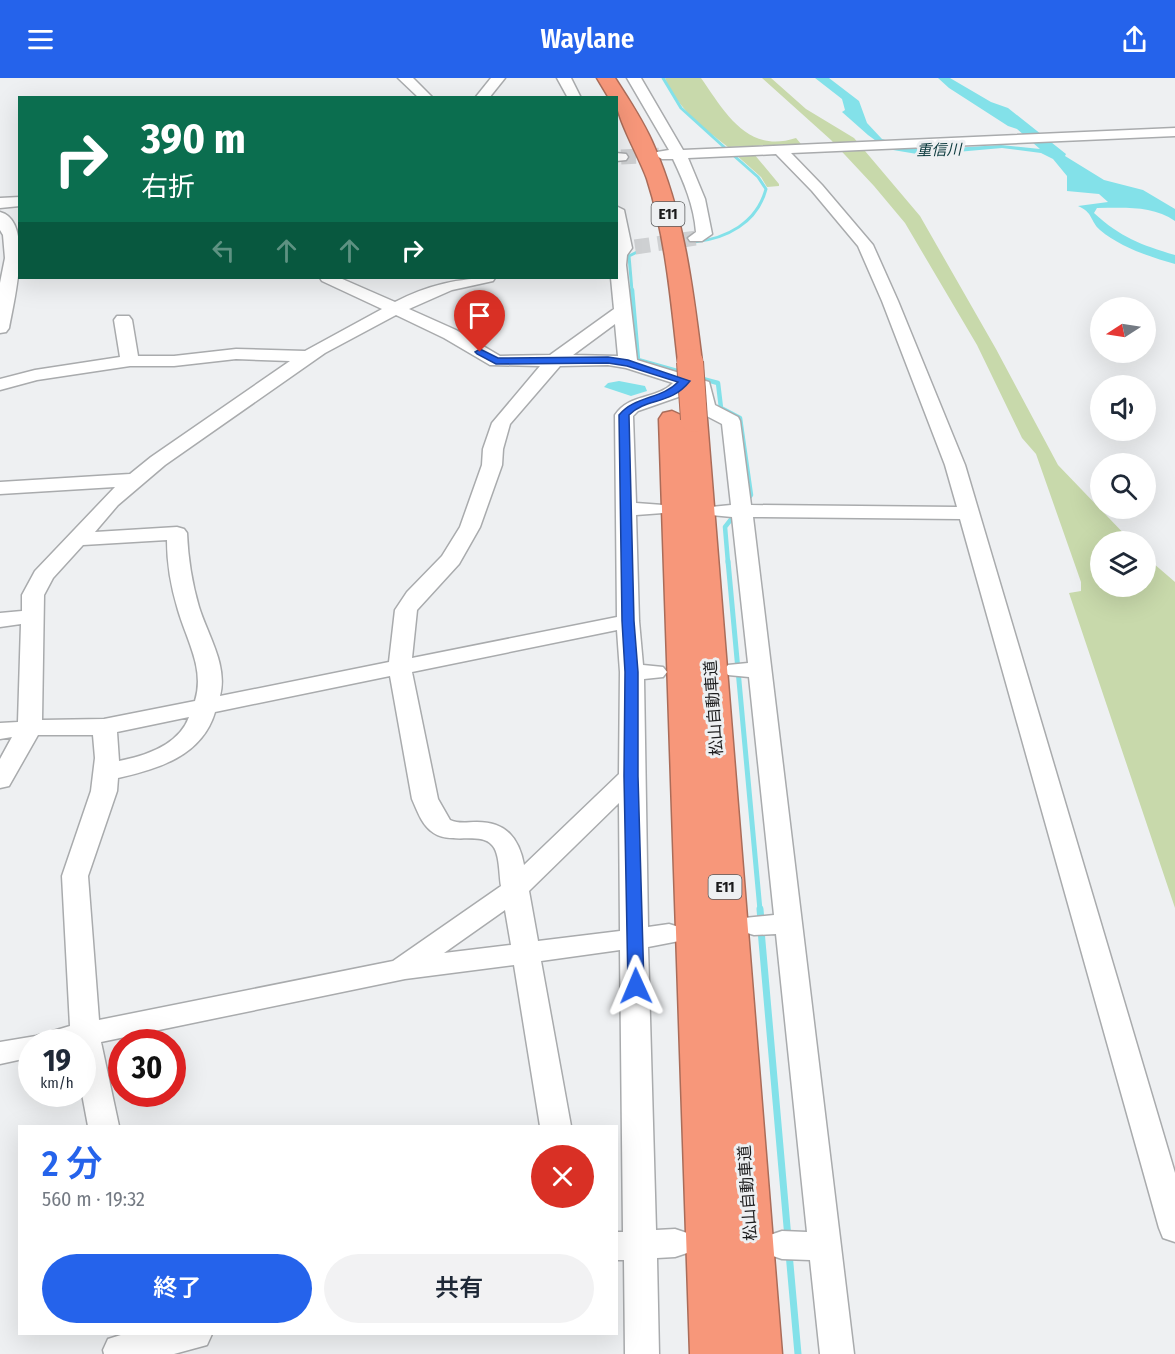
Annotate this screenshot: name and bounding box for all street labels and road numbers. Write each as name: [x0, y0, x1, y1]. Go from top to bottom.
road number: E11: [652, 202, 684, 226]
street label: 松山自動車道: [701, 659, 726, 757]
road number: E11: [708, 875, 742, 899]
street label: 松山自動車道: [735, 1144, 760, 1242]

